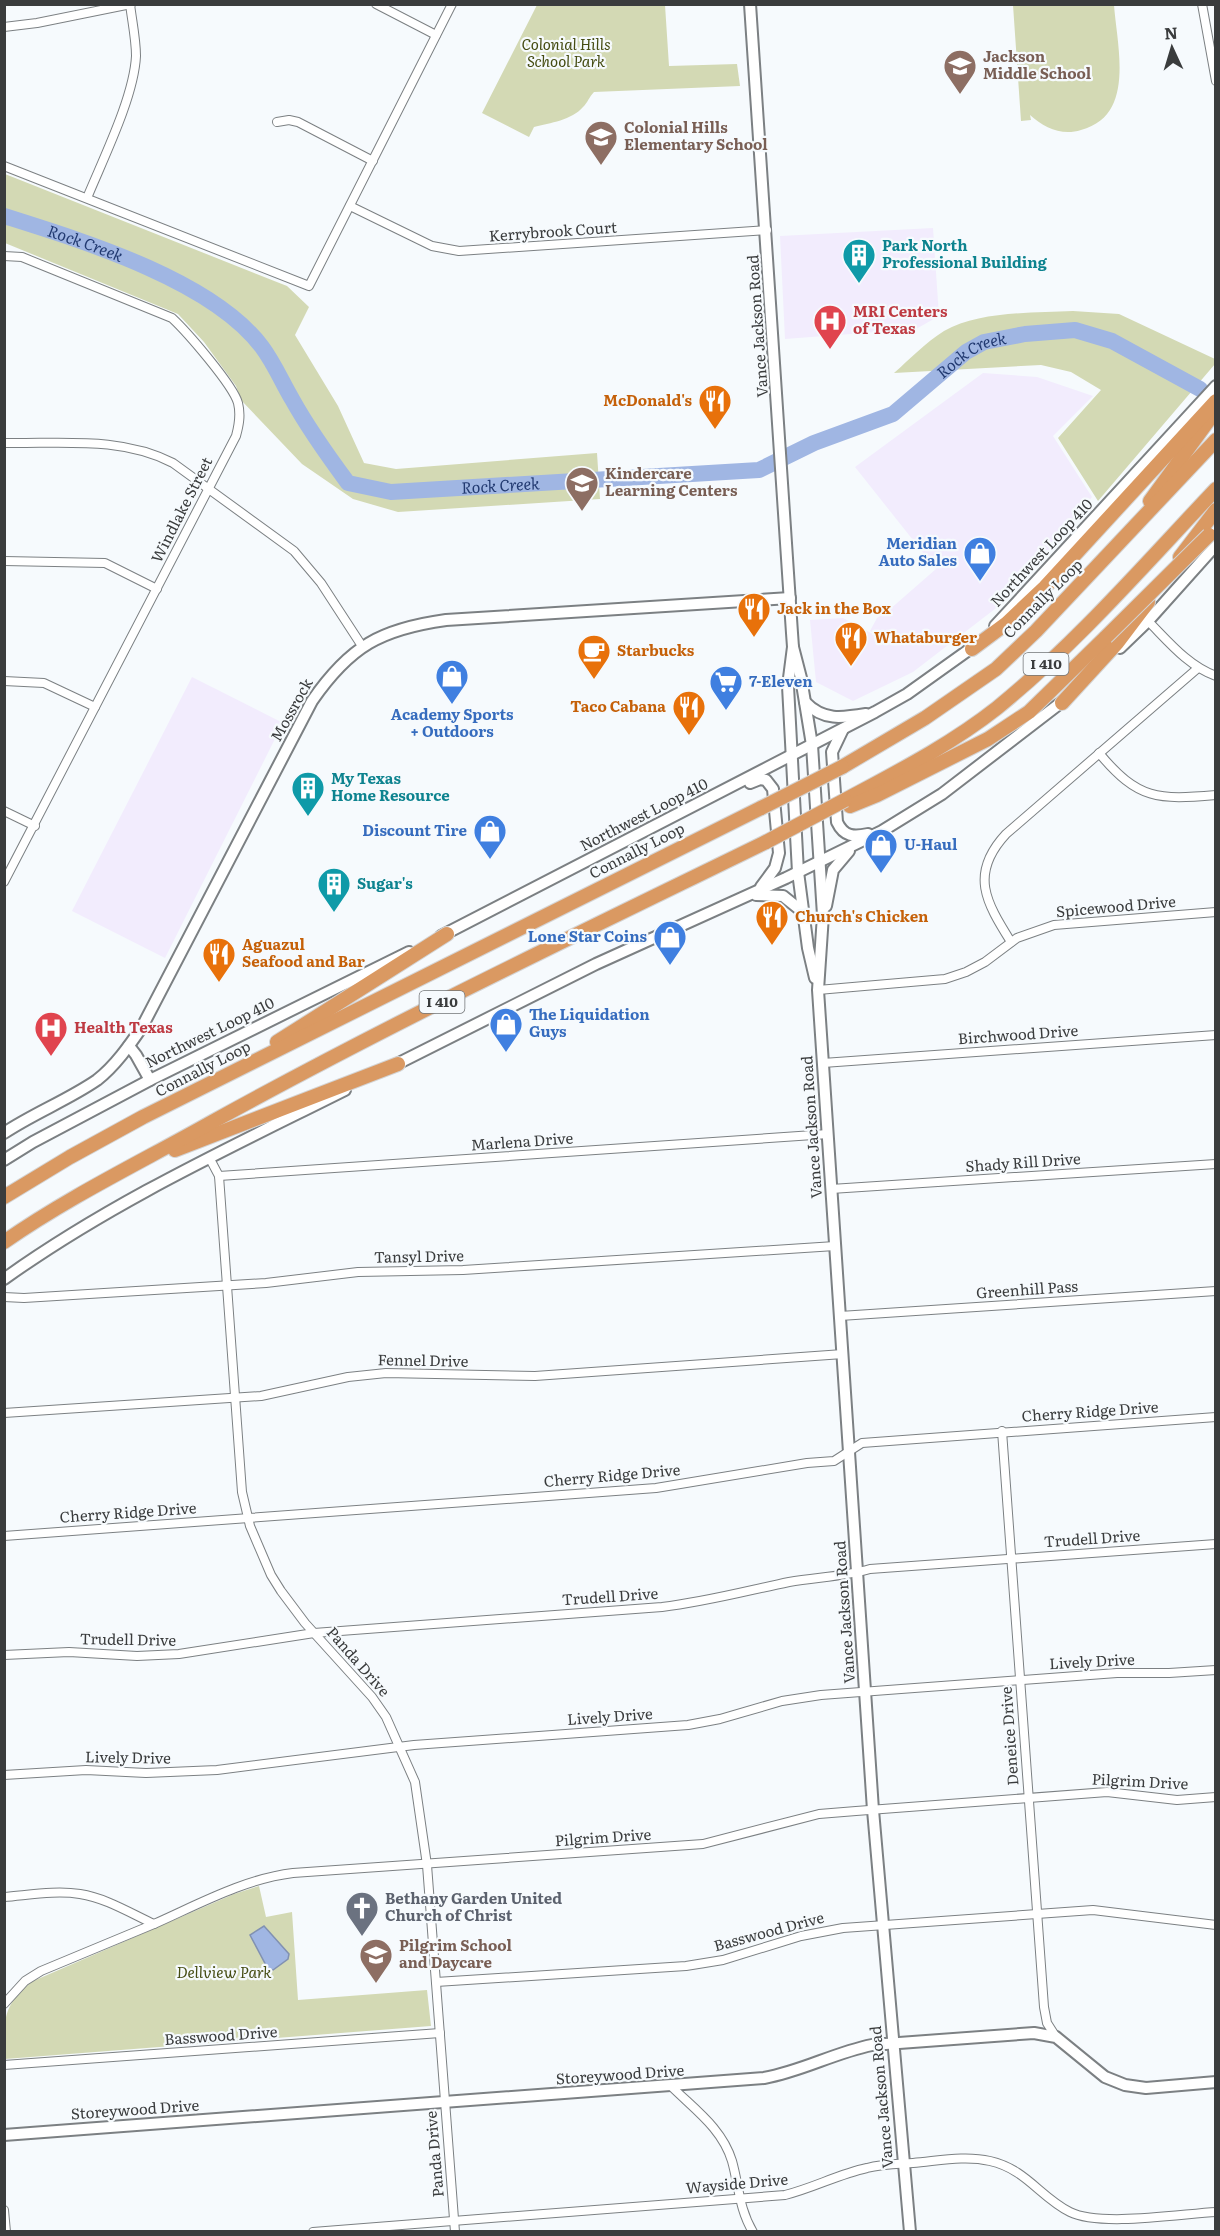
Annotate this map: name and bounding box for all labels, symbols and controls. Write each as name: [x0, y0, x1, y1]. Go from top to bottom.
north arrow: [1142, 18, 1202, 78]
text: N: [1163, 20, 1178, 44]
park label: Colonial Hills School Park: [521, 32, 611, 72]
place label: Jackson Middle School: [983, 44, 1092, 84]
school or university icon: Jackson Middle School: [942, 48, 978, 95]
place label: Colonial Hills Elementary School: [624, 115, 768, 155]
school or university icon: Colonial Hills Elementary School: [583, 119, 619, 166]
street label: Kerrybrook Court: [488, 215, 618, 246]
water label: Rock Creek: [45, 218, 127, 267]
place label: Park North Professional Building: [882, 233, 1048, 273]
building icon: Park North Professional Building: [841, 237, 877, 284]
street label: Vance Jackson Road: [740, 254, 773, 398]
place label: MRI Centers of Texas: [853, 299, 948, 339]
hospital icon: MRI Centers of Texas: [812, 303, 848, 350]
water label: Rock Creek: [931, 325, 1008, 383]
restaurant icon: McDonald's: [697, 383, 733, 430]
place label: McDonald's: [603, 388, 693, 411]
street label: Windlake Street: [144, 452, 217, 566]
place label: Kindercare Learning Centers: [605, 461, 738, 501]
school or university icon: Kindercare Learning Centers: [564, 465, 600, 512]
water label: Rock Creek: [460, 470, 540, 499]
street label: Northwest Loop 410: [984, 492, 1098, 611]
place label: Meridian Auto Sales: [879, 531, 958, 571]
shop icon: Meridian Auto Sales: [962, 535, 998, 582]
street label: Connally Loop: [997, 553, 1087, 643]
restaurant icon: Jack in the Box: [736, 591, 772, 638]
place label: Jack in the Box: [777, 596, 891, 619]
restaurant icon: Whataburger: [833, 620, 869, 667]
place label: Whataburger: [874, 625, 977, 648]
cafe icon: Starbucks: [576, 633, 612, 680]
place label: Starbucks: [617, 638, 695, 661]
road number: I 410: [1024, 653, 1068, 675]
shop icon: Academy Sports + Outdoors: [434, 658, 470, 705]
supermarket icon: 7-Eleven: [708, 664, 744, 711]
place label: 7-Eleven: [749, 669, 813, 692]
street label: Mossrock: [264, 673, 318, 745]
restaurant icon: Taco Cabana: [671, 689, 707, 736]
place label: Taco Cabana: [570, 694, 666, 717]
place label: Academy Sports + Outdoors: [391, 702, 514, 742]
place label: My Texas Home Resource: [331, 766, 450, 806]
building icon: My Texas Home Resource: [290, 770, 326, 817]
street label: Northwest Loop 410: [575, 771, 712, 856]
shop icon: Discount Tire: [472, 813, 508, 860]
street label: Connally Loop: [585, 816, 688, 884]
place label: Discount Tire: [362, 818, 467, 841]
shop icon: U-Haul: [863, 827, 899, 874]
place label: U-Haul: [904, 832, 958, 855]
building icon: Sugar's: [316, 866, 352, 913]
place label: Sugar's: [357, 871, 413, 894]
street label: Spicewood Drive: [1055, 889, 1177, 922]
restaurant icon: Church's Chicken: [754, 899, 790, 946]
place label: Church's Chicken: [795, 904, 929, 927]
shop icon: Lone Star Coins: [652, 919, 688, 966]
place label: Lone Star Coins: [528, 924, 648, 947]
place label: Aguazul Seafood and Bar: [242, 932, 365, 972]
restaurant icon: Aguazul Seafood and Bar: [201, 936, 237, 983]
street label: Northwest Loop 410: [141, 990, 278, 1073]
road number: I 410: [420, 991, 464, 1013]
place label: The Liquidation Guys: [529, 1002, 650, 1042]
shop icon: The Liquidation Guys: [488, 1006, 524, 1053]
hospital icon: Health Texas: [33, 1010, 69, 1057]
place label: Health Texas: [74, 1015, 173, 1038]
street label: Birchwood Drive: [957, 1018, 1079, 1049]
street label: Connally Loop: [151, 1034, 254, 1102]
street label: Vance Jackson Road: [794, 1055, 827, 1199]
street label: Marlena Drive: [470, 1125, 574, 1156]
street label: Shady Rill Drive: [964, 1146, 1082, 1177]
street label: Tansyl Drive: [374, 1243, 464, 1268]
street label: Greenhill Pass: [975, 1273, 1079, 1304]
street label: Fennel Drive: [377, 1347, 469, 1372]
street label: Cherry Ridge Drive: [1021, 1394, 1159, 1427]
street label: Cherry Ridge Drive: [543, 1457, 681, 1492]
street label: Cherry Ridge Drive: [59, 1495, 197, 1528]
street label: Trudell Drive: [1043, 1523, 1141, 1552]
street label: Vance Jackson Road: [827, 1540, 860, 1684]
street label: Trudell Drive: [561, 1581, 659, 1610]
street label: Panda Drive: [322, 1621, 396, 1701]
street label: Trudell Drive: [80, 1626, 177, 1651]
street label: Lively Drive: [1049, 1647, 1136, 1674]
street label: Deneice Drive: [994, 1686, 1023, 1786]
street label: Lively Drive: [566, 1701, 654, 1730]
street label: Lively Drive: [85, 1744, 171, 1769]
street label: Pilgrim Drive: [1091, 1766, 1189, 1795]
street label: Pilgrim Drive: [554, 1822, 652, 1851]
place label: Bethany Garden United Church of Christ: [385, 1886, 562, 1926]
church icon: Bethany Garden United Church of Christ: [344, 1890, 380, 1937]
street label: Basswood Drive: [711, 1905, 826, 1956]
place label: Pilgrim School and Daycare: [399, 1933, 513, 1973]
school or university icon: Pilgrim School and Daycare: [358, 1937, 394, 1984]
park label: Dellview Park: [176, 1960, 272, 1983]
street label: Basswood Drive: [164, 2019, 278, 2050]
street label: Vance Jackson Road: [863, 2025, 898, 2169]
street label: Storeywood Drive: [555, 2058, 685, 2089]
street label: Storeywood Drive: [70, 2093, 200, 2124]
street label: Panda Drive: [418, 2110, 449, 2198]
street label: Wayside Drive: [685, 2167, 789, 2198]

